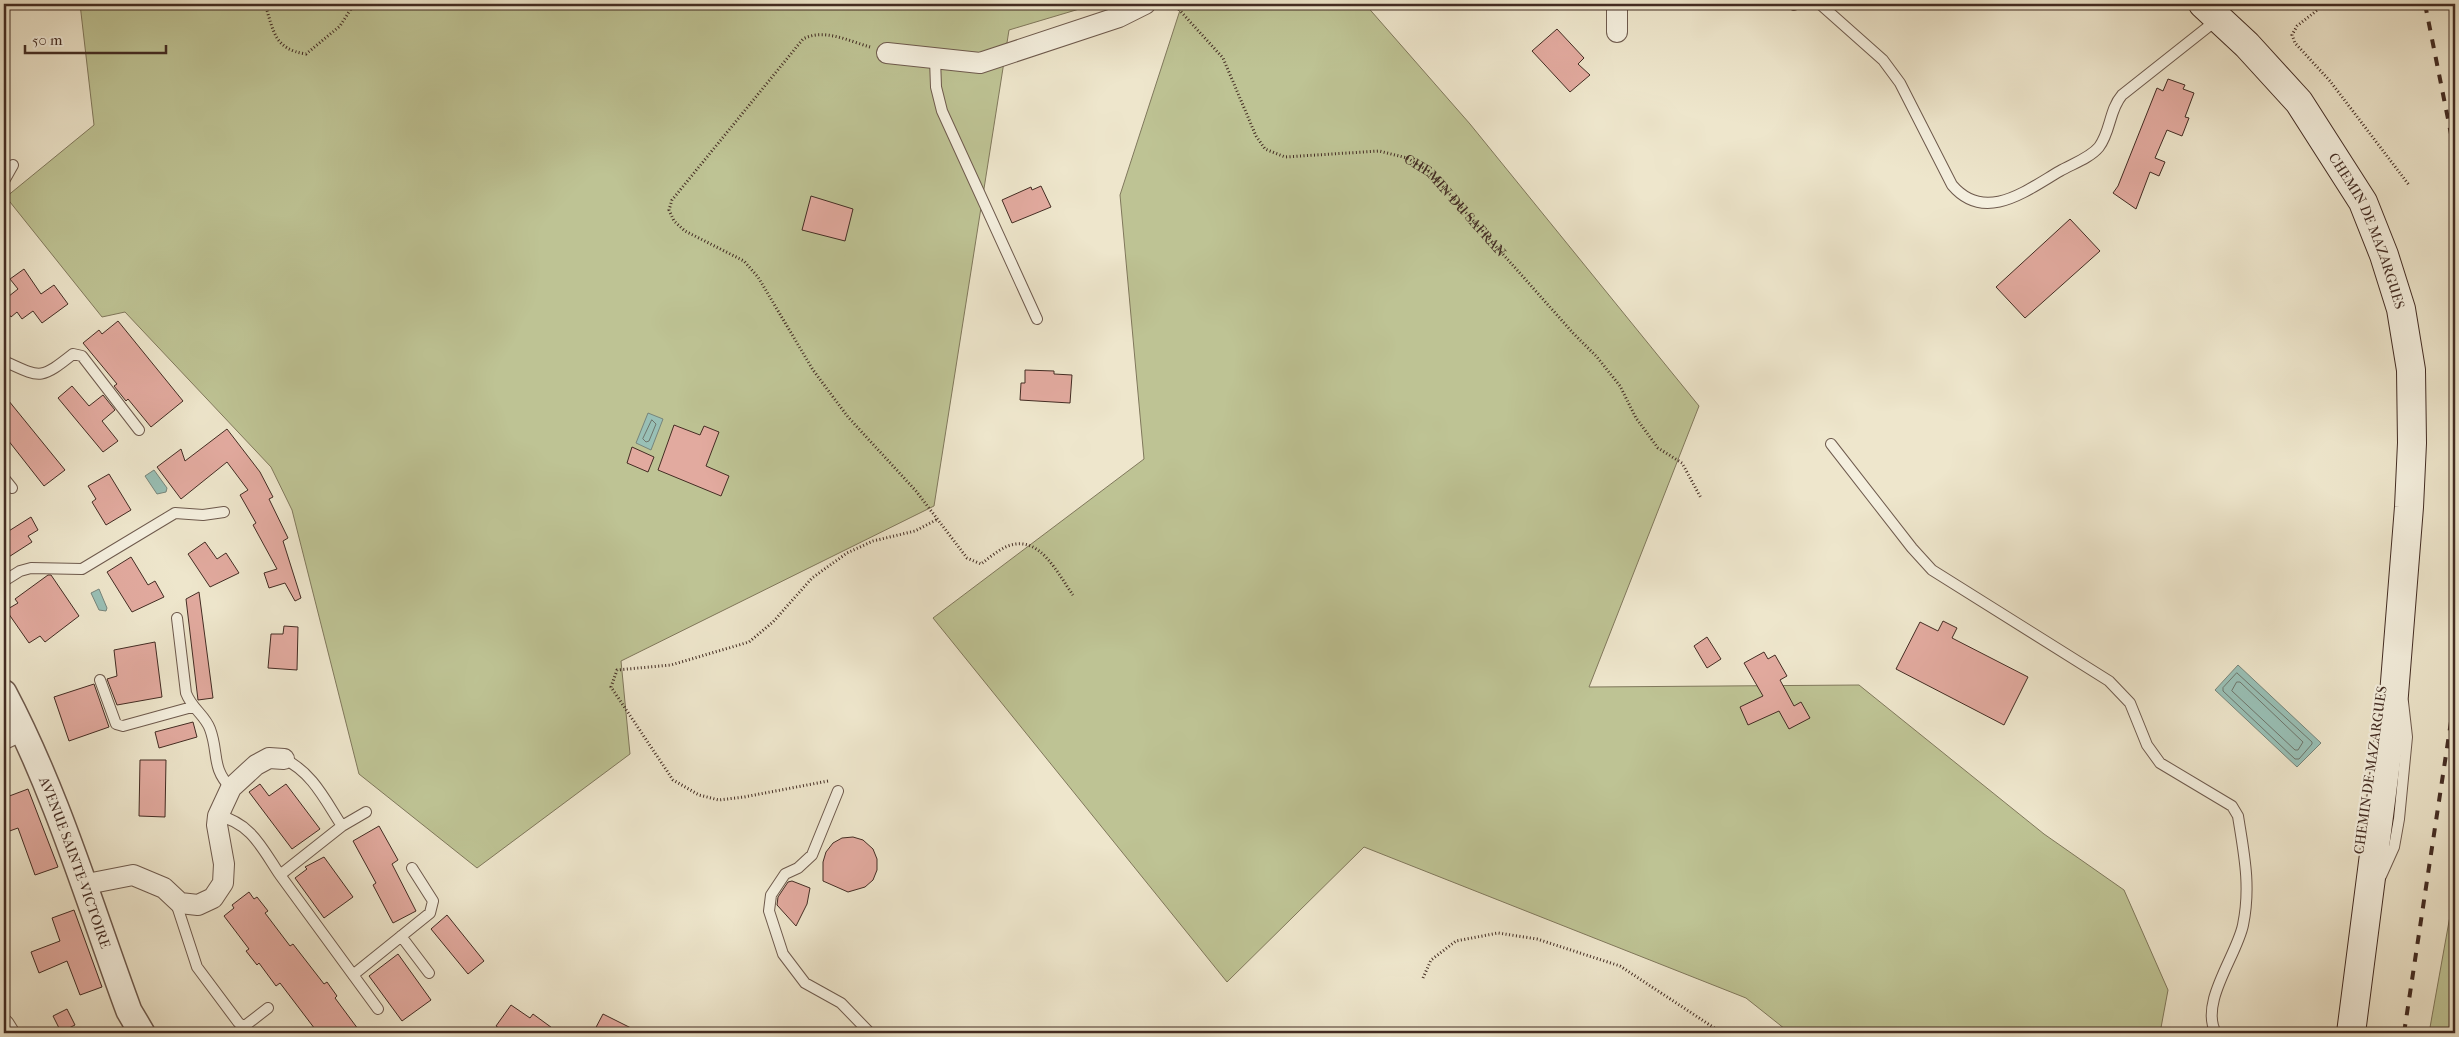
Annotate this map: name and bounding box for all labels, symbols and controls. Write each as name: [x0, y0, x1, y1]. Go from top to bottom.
scale bar: [25, 22, 166, 54]
text: 50 m: [32, 31, 63, 49]
street label: CHEMIN DU SAFRAN: [1401, 150, 1510, 261]
street label: CHEMIN DE MAZARGUES: [2325, 150, 2408, 311]
street label: CHEMIN DE MAZARGUES: [2350, 685, 2391, 855]
street label: AVENUE SAINTE-VICTOIRE: [35, 773, 114, 951]

